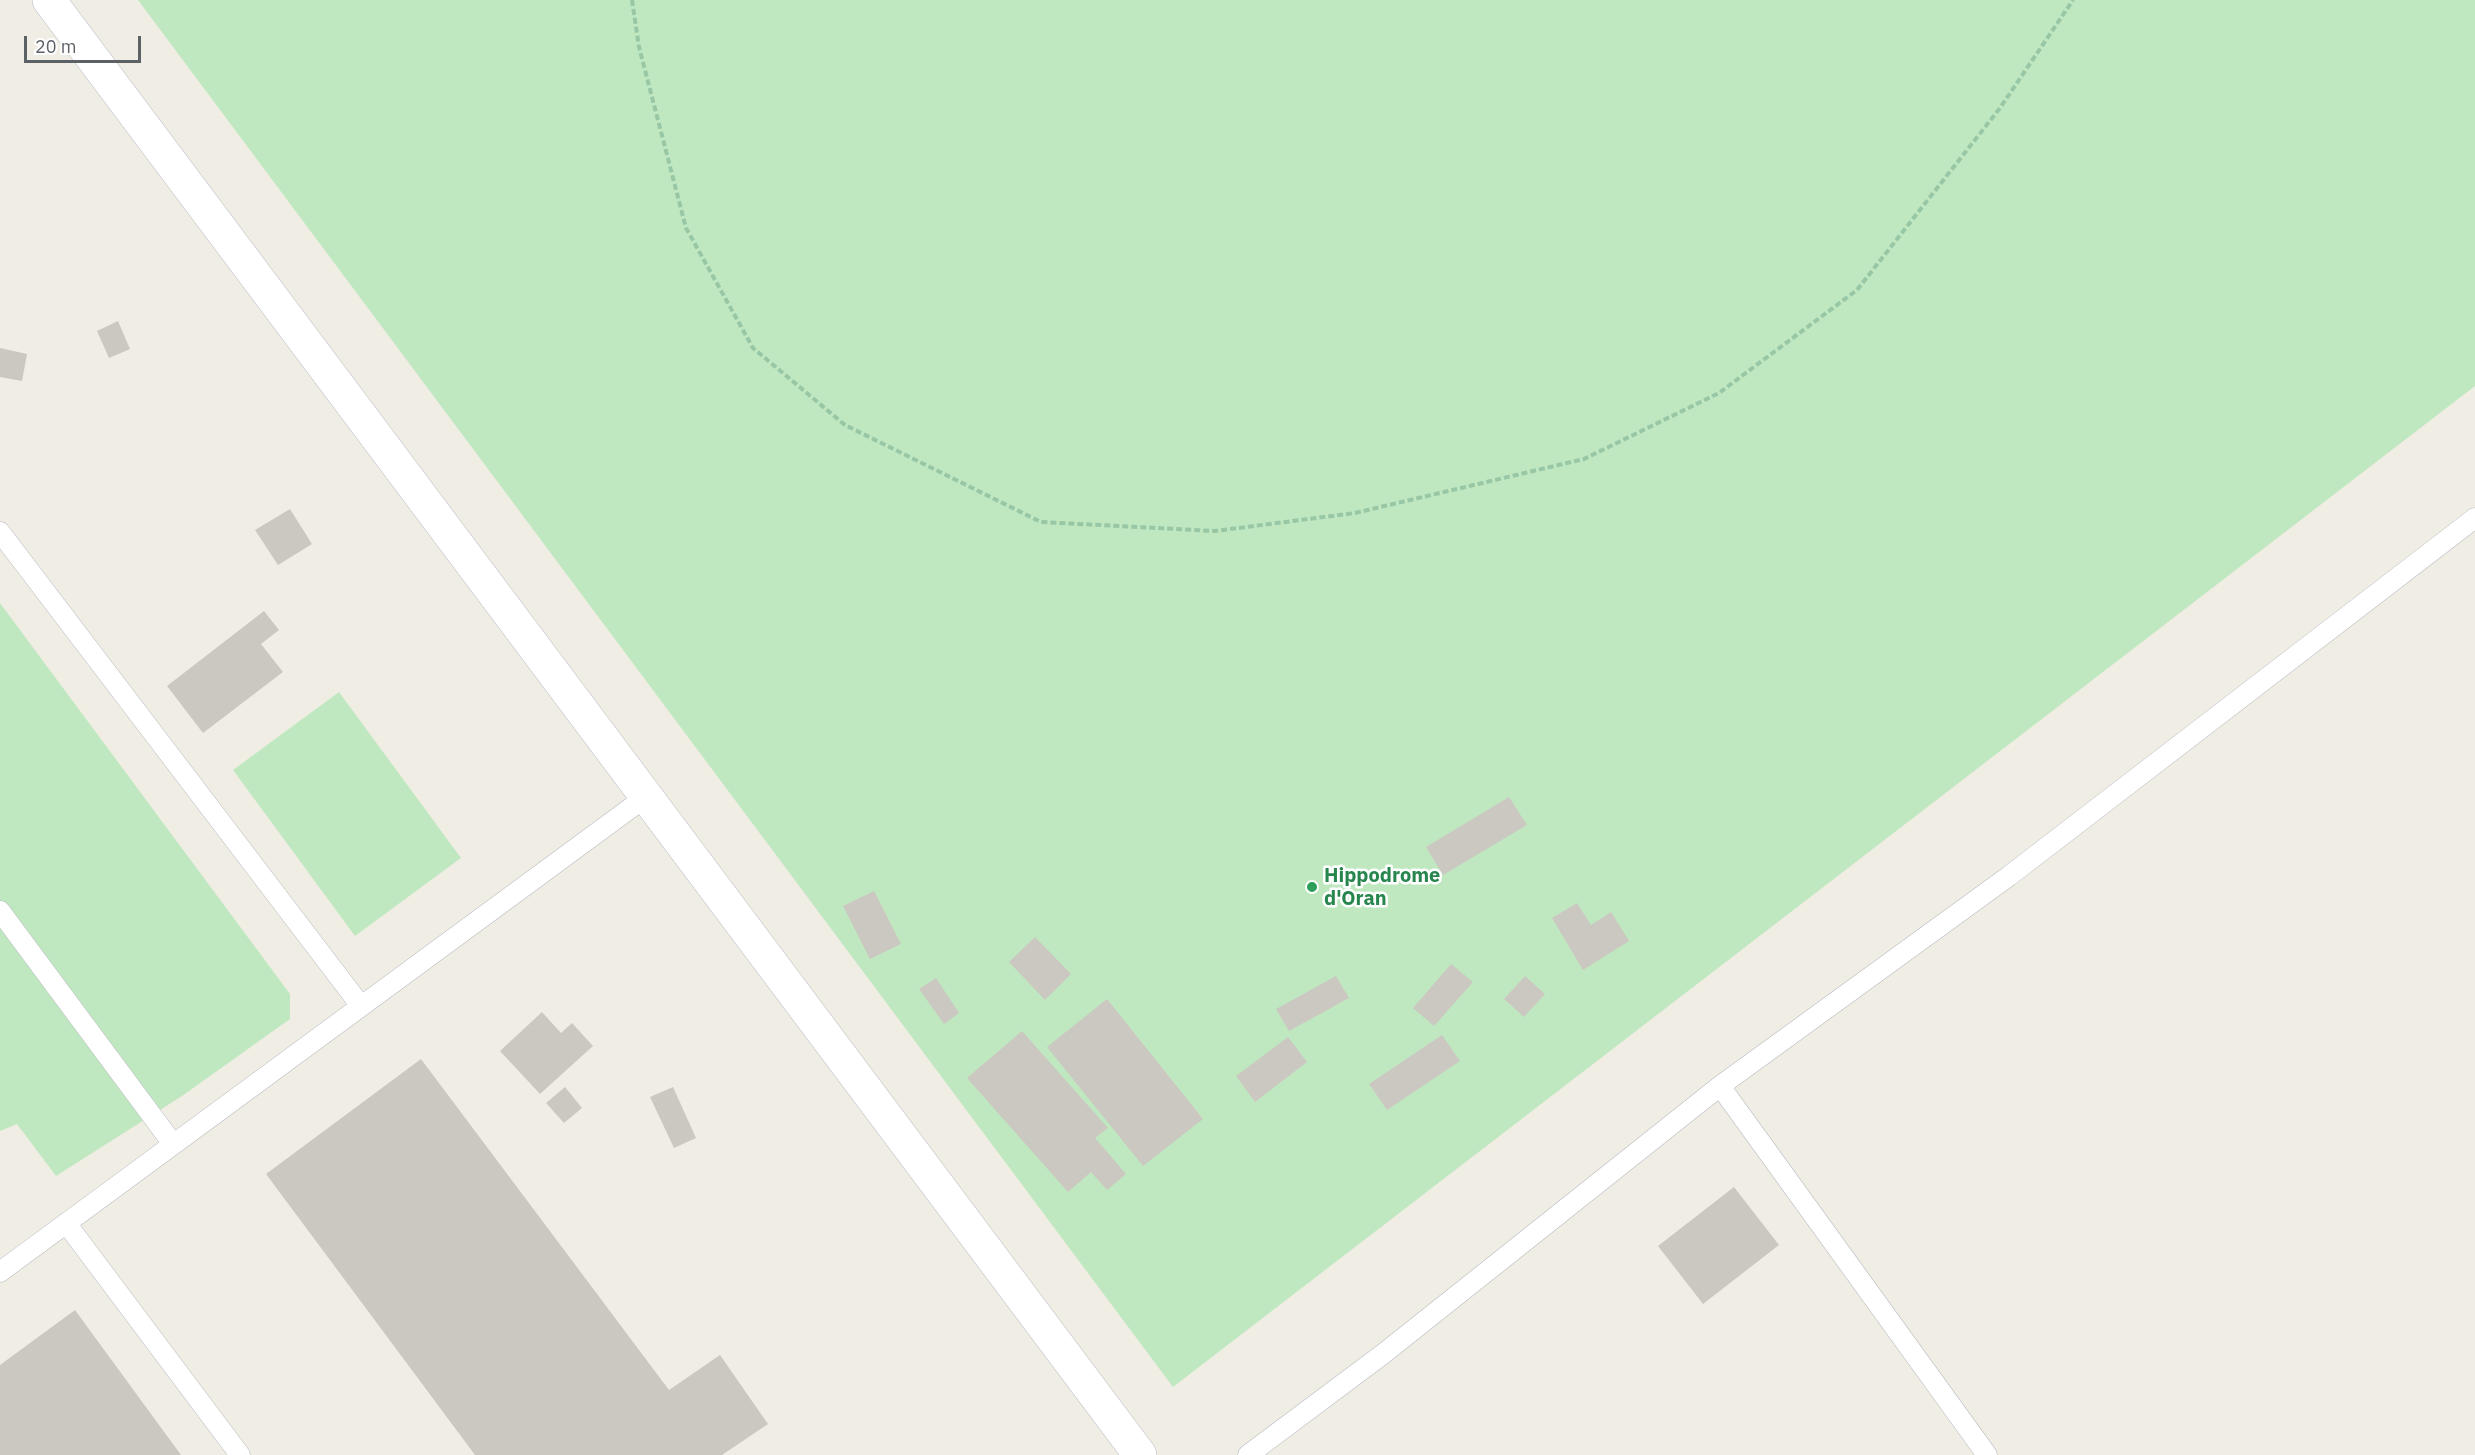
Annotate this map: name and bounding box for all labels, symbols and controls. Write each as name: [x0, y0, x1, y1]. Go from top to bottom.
scale bar: [27, 24, 144, 62]
text: 20 m: [35, 35, 77, 58]
place label: Hippodrome d'Oran: [1324, 864, 1440, 911]
marker: Hippodrome d'Oran: [1305, 880, 1319, 894]

